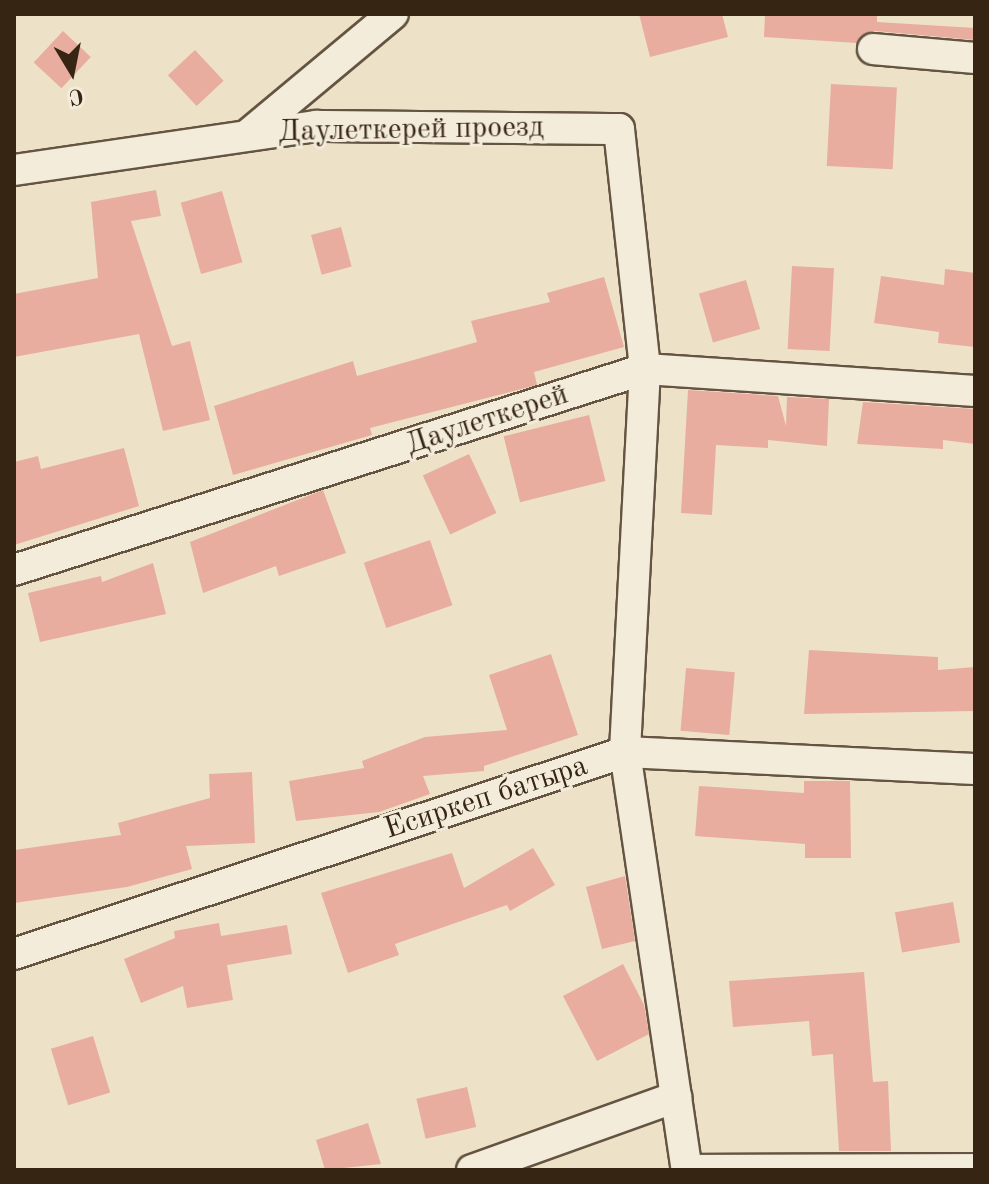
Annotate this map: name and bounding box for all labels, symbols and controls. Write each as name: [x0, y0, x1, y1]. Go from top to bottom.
north arrow: [32, 32, 112, 112]
text: С: [67, 84, 85, 108]
street label: Даулеткерей проезд: [278, 110, 544, 150]
street label: Даулеткерей: [401, 377, 573, 463]
street label: Есиркеп батыра: [380, 748, 592, 848]

